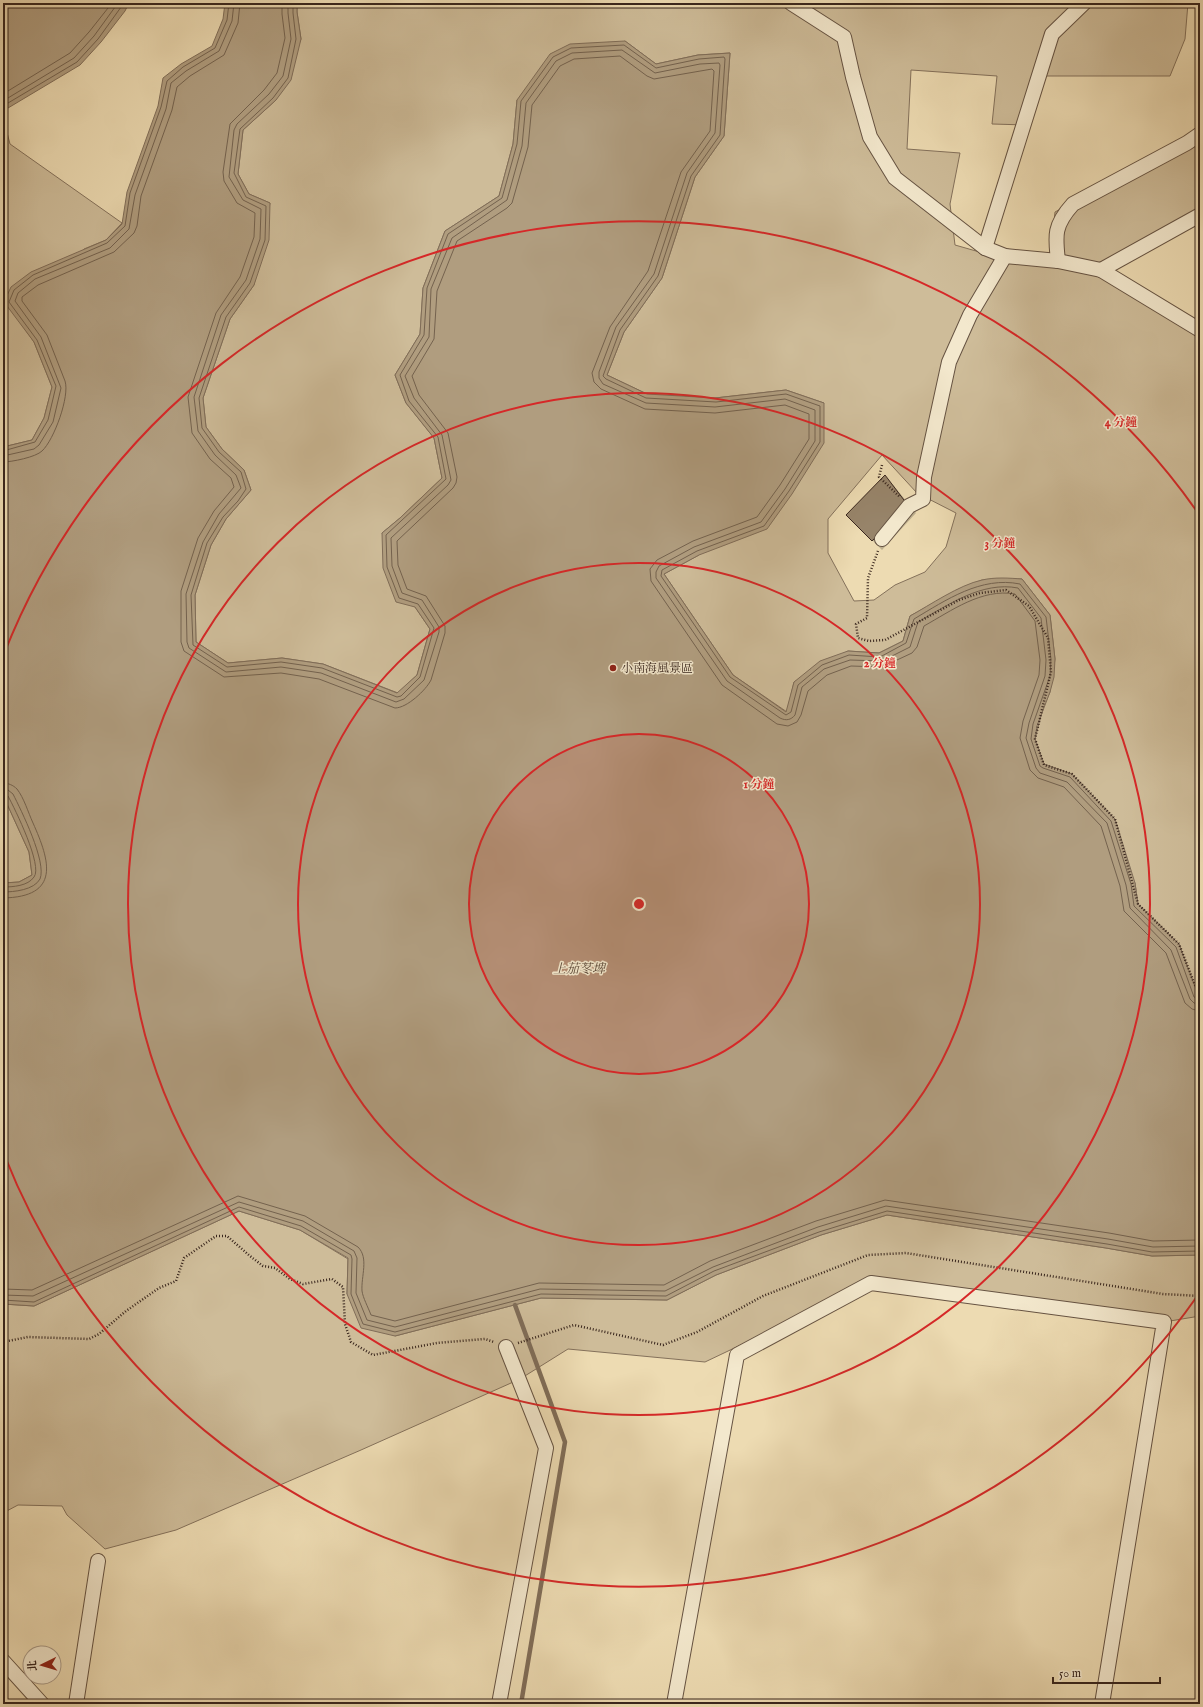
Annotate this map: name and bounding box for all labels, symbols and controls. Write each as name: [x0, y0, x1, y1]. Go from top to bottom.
text: 4 分鐘: [1105, 415, 1137, 430]
text: 3 分鐘: [984, 536, 1016, 551]
text: 2 分鐘: [864, 656, 896, 671]
place label: 小南海風景區: [621, 661, 693, 676]
marker: 小南海風景區: [608, 663, 618, 673]
text: 1 分鐘: [743, 777, 775, 792]
centre of rings: [632, 897, 646, 911]
water label: 上茄苳埤: [553, 961, 607, 978]
north arrow: [22, 1645, 62, 1685]
scale bar: [1053, 1659, 1160, 1685]
text: 北: [26, 1660, 40, 1672]
text: 50 m: [1059, 1666, 1081, 1681]

